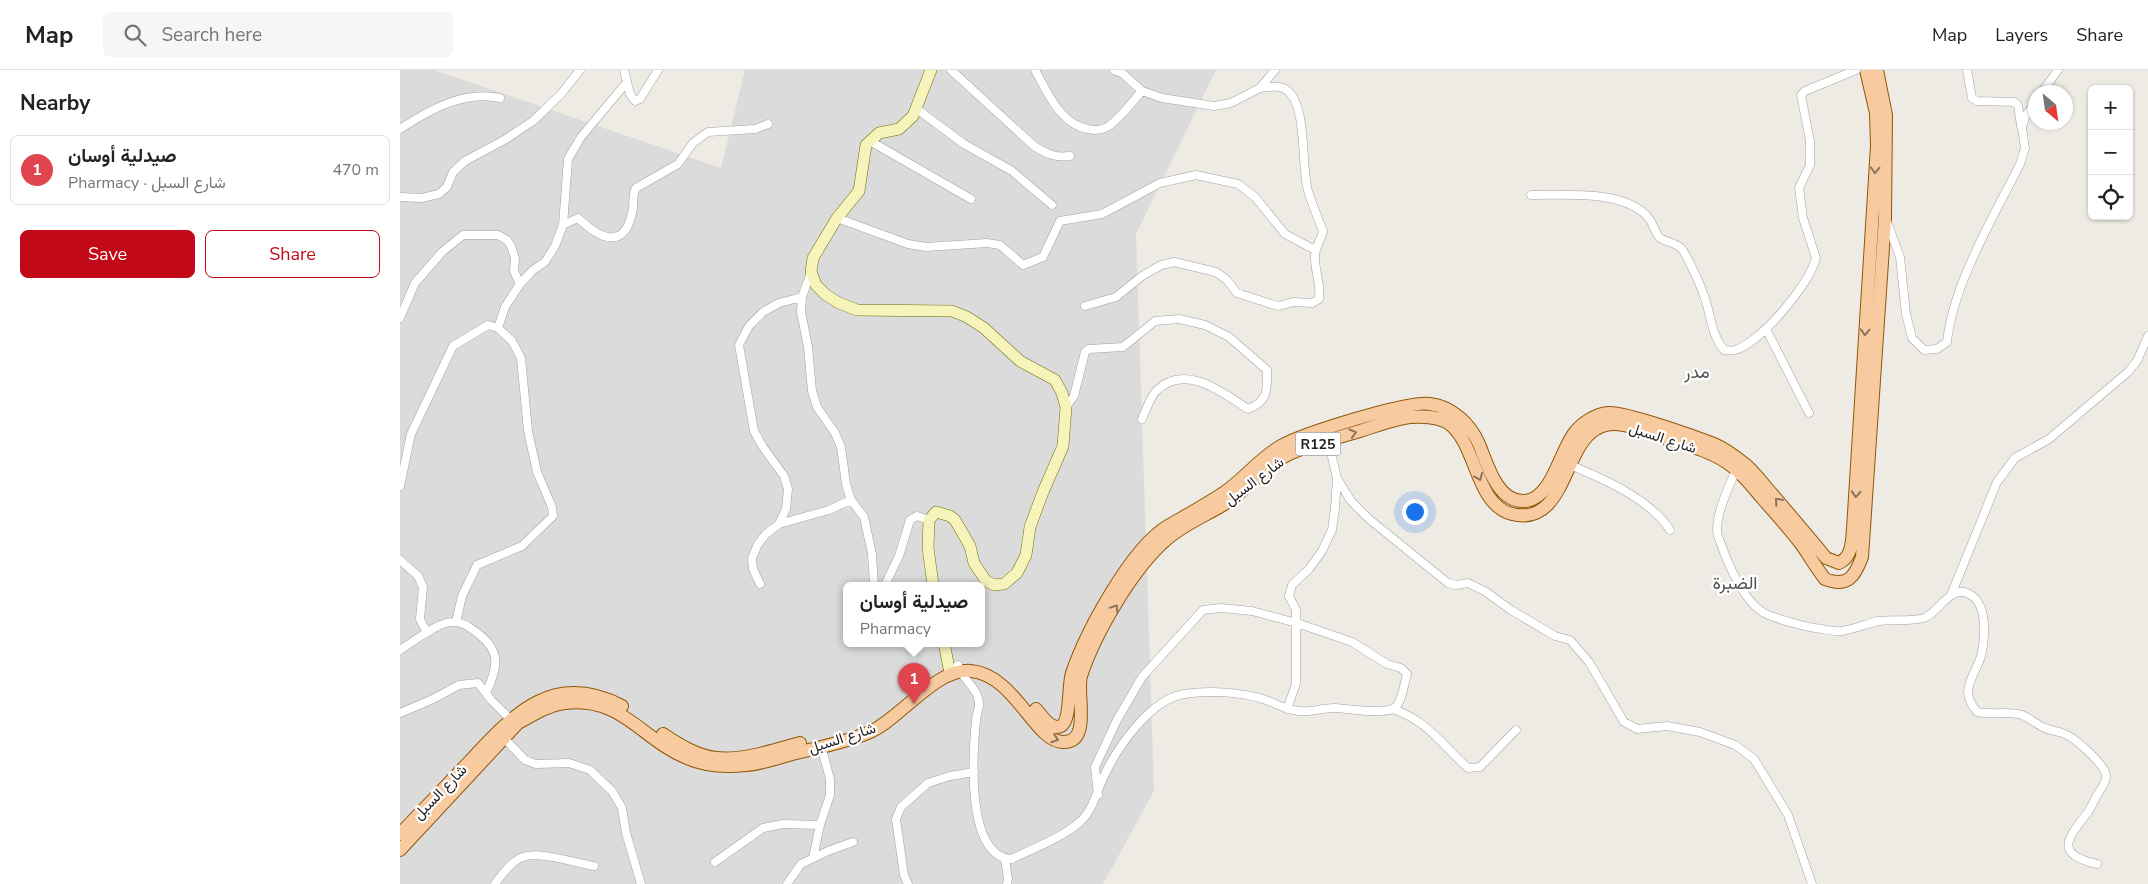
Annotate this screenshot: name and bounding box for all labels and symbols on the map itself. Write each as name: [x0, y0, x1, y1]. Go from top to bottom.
north arrow: [2028, 85, 2073, 130]
one-way arrow: [1870, 166, 1881, 174]
one-way arrow: [1860, 328, 1871, 336]
district label: مدر: [1683, 360, 1710, 384]
street label: شارع السبل: [1626, 418, 1699, 459]
one-way arrow: [1348, 429, 1356, 439]
road number: R125: [1296, 432, 1340, 456]
street label: شارع السبل: [1220, 452, 1289, 511]
one-way arrow: [1473, 472, 1484, 481]
one-way arrow: [1850, 491, 1861, 499]
one-way arrow: [1775, 498, 1784, 507]
your location: [1402, 499, 1428, 525]
district label: الضبرة: [1712, 571, 1758, 595]
one-way arrow: [1108, 604, 1118, 613]
pin: 1: [898, 663, 930, 704]
street label: شارع السبل: [806, 718, 879, 759]
one-way arrow: [1050, 733, 1059, 743]
street label: شارع السبل: [409, 760, 472, 825]

